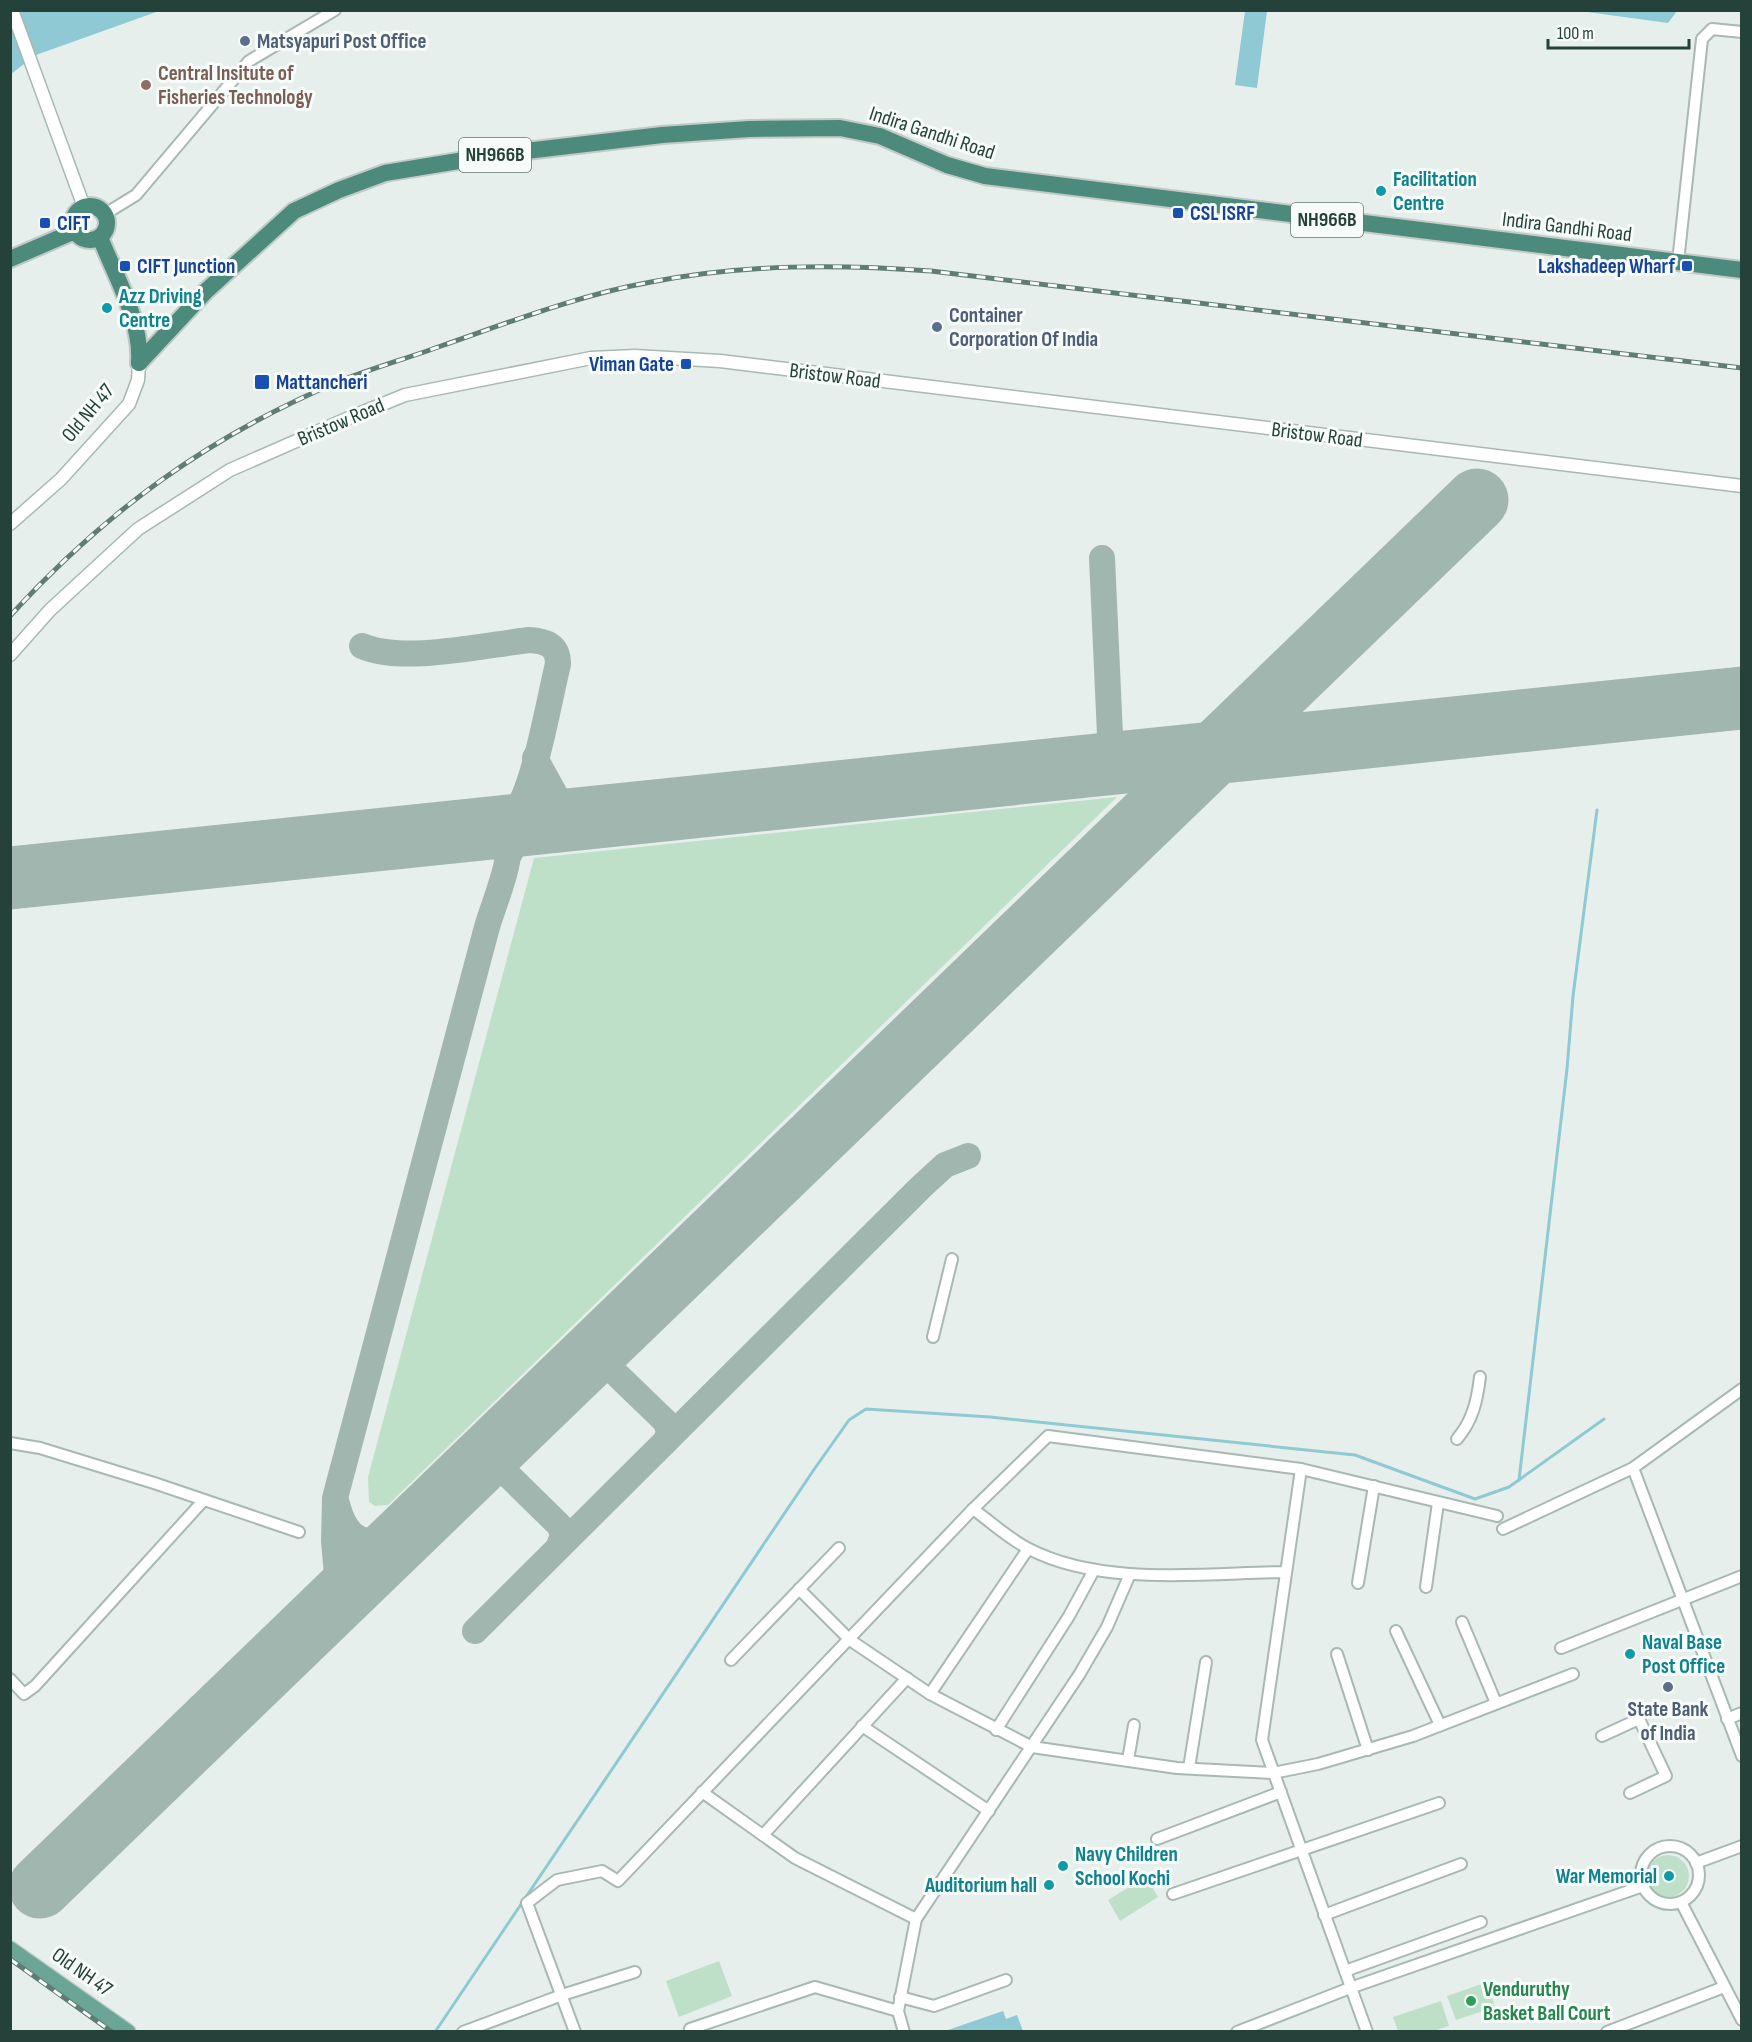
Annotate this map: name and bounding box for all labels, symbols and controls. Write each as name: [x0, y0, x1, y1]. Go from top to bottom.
scale bar: [1548, 12, 1689, 50]
text: 100 m: [1557, 23, 1594, 44]
place label: Matsyapuri Post Office: [257, 29, 426, 54]
marker: Matsyapuri Post Office: [238, 34, 252, 48]
place label: Central Insitute of Fisheries Technology: [158, 61, 313, 110]
marker: Central Insitute of Fisheries Technology: [139, 78, 153, 92]
street label: Indira Gandhi Road: [866, 101, 998, 165]
road number: NH966B: [459, 138, 531, 172]
place label: Facilitation Centre: [1393, 167, 1477, 216]
marker: Facilitation Centre: [1374, 184, 1388, 198]
place label: CSL ISRF: [1190, 201, 1255, 226]
road number: NH966B: [1291, 203, 1363, 237]
marker: CSL ISRF: [1171, 206, 1185, 220]
street label: Indira Gandhi Road: [1501, 207, 1633, 247]
place label: CIFT: [57, 211, 90, 236]
marker: CIFT: [38, 216, 52, 230]
place label: CIFT Junction: [137, 254, 235, 279]
place label: Lakshadeep Wharf: [1538, 254, 1675, 279]
marker: CIFT Junction: [118, 259, 132, 273]
marker: Lakshadeep Wharf: [1680, 259, 1694, 273]
place label: Azz Driving Centre: [118, 284, 202, 333]
marker: Azz Driving Centre: [100, 301, 114, 315]
place label: Container Corporation Of India: [949, 303, 1098, 352]
marker: Container Corporation Of India: [930, 320, 944, 334]
place label: Viman Gate: [589, 352, 674, 377]
marker: Viman Gate: [679, 357, 693, 371]
street label: Bristow Road: [788, 358, 882, 394]
place label: Mattancheri: [276, 370, 368, 395]
marker: Mattancheri: [253, 373, 271, 391]
street label: Old NH 47: [57, 378, 120, 447]
street label: Bristow Road: [294, 393, 388, 451]
street label: Bristow Road: [1270, 417, 1364, 453]
place label: Naval Base Post Office: [1642, 1630, 1725, 1679]
marker: Naval Base Post Office: [1623, 1647, 1637, 1661]
marker: State Bank of India: [1661, 1680, 1675, 1694]
place label: State Bank of India: [1628, 1697, 1709, 1746]
place label: Navy Children School Kochi: [1075, 1842, 1178, 1891]
marker: Navy Children School Kochi: [1056, 1859, 1070, 1873]
place label: War Memorial: [1556, 1864, 1657, 1889]
marker: War Memorial: [1662, 1869, 1676, 1883]
place label: Auditorium hall: [924, 1873, 1037, 1898]
marker: Auditorium hall: [1042, 1878, 1056, 1892]
street label: Old NH 47: [47, 1942, 118, 2002]
place label: Venduruthy Basket Ball Court: [1483, 1977, 1611, 2026]
marker: Venduruthy Basket Ball Court: [1464, 1994, 1478, 2008]

